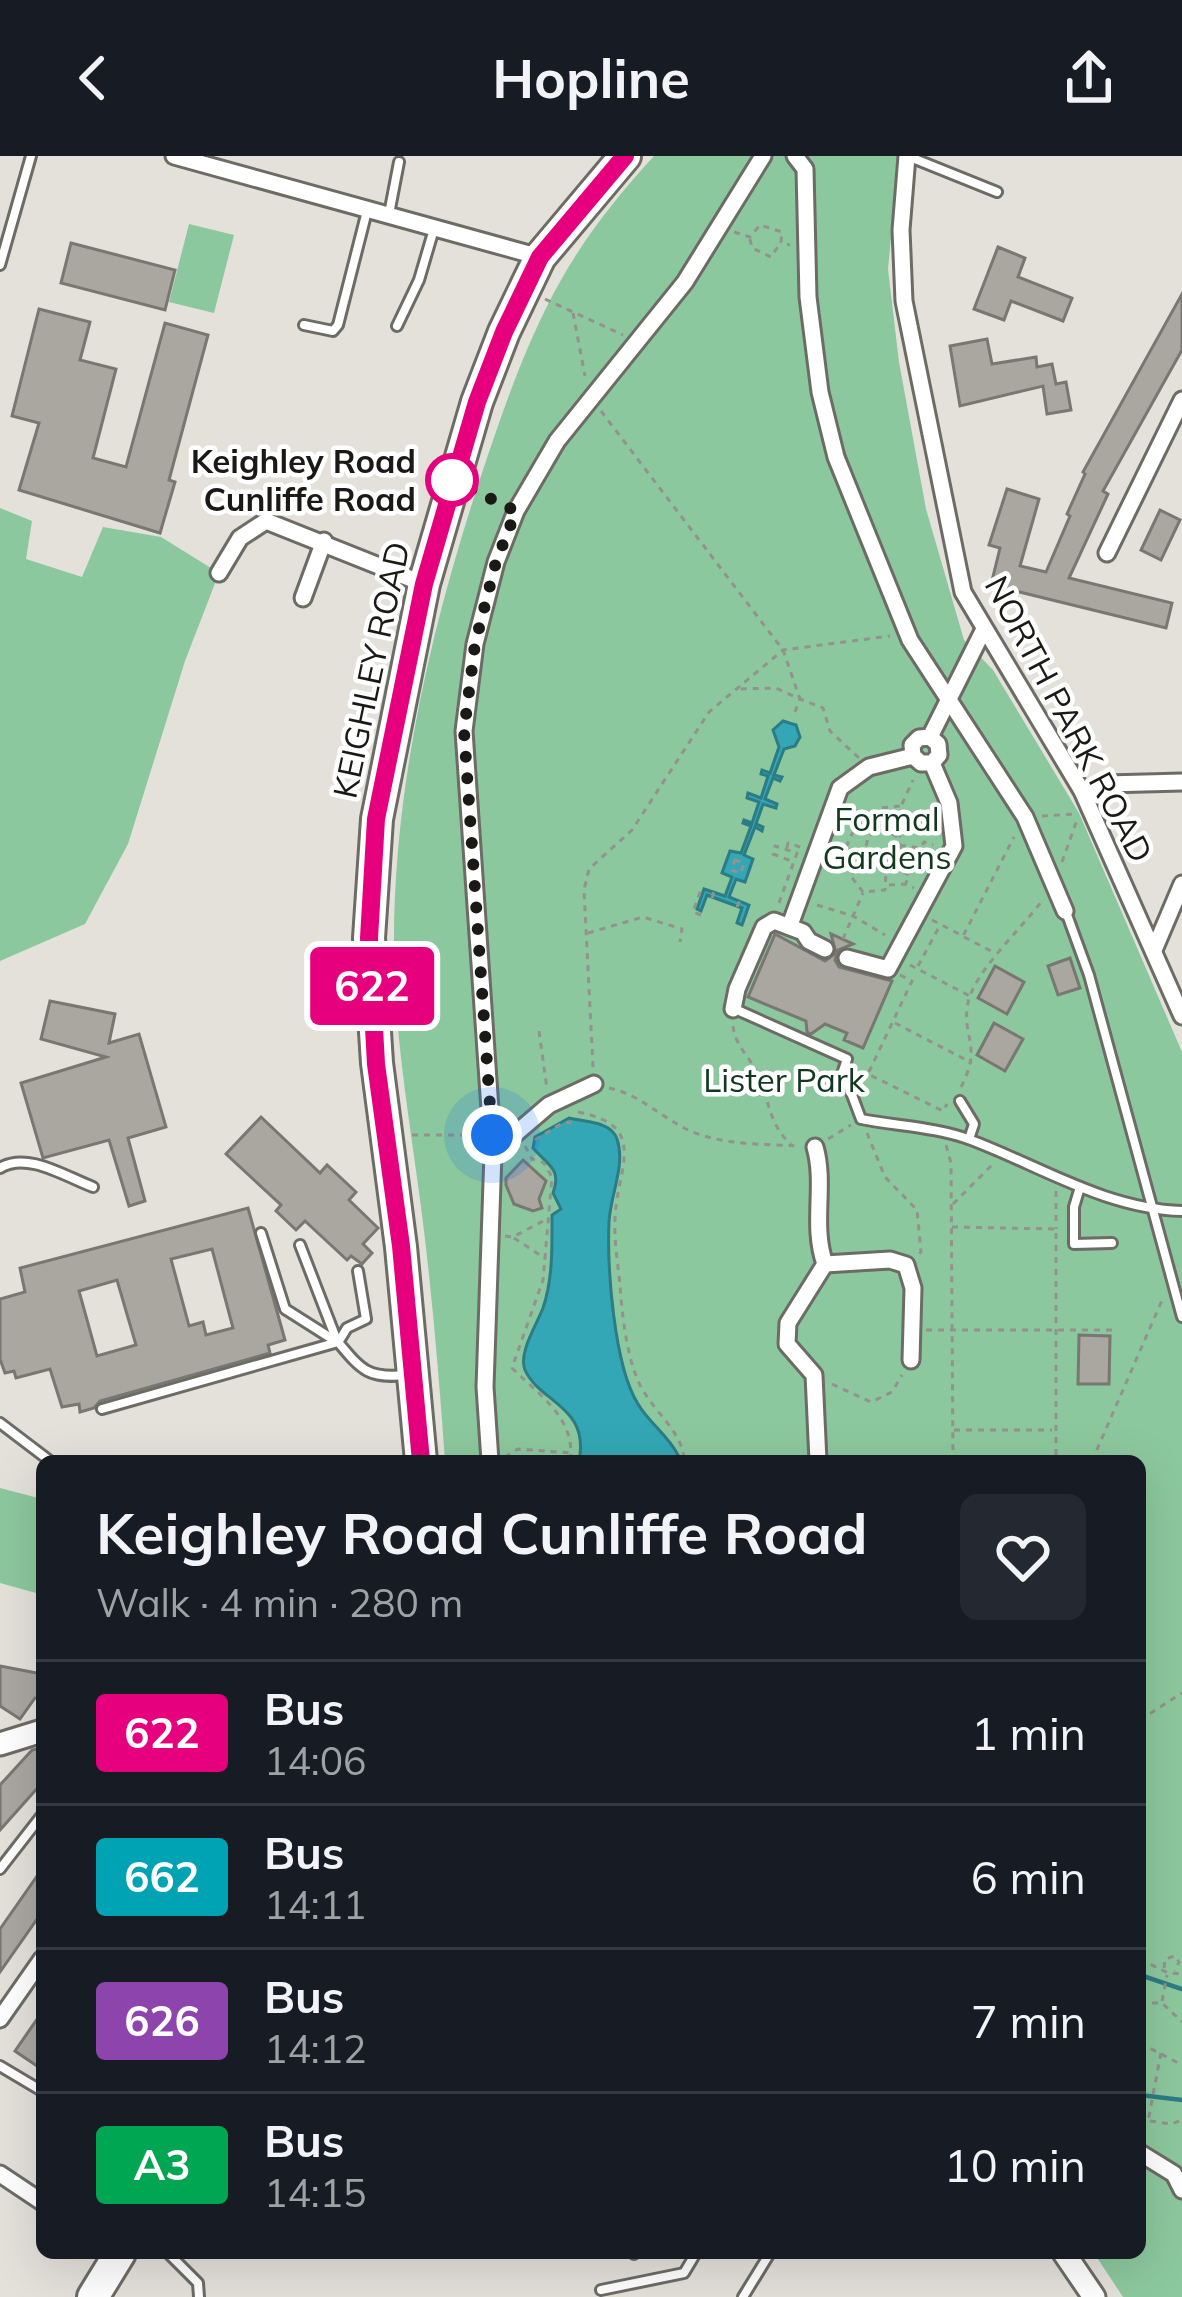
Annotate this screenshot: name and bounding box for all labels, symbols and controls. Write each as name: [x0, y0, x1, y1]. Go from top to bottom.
text: Hopline: [492, 44, 690, 112]
icon: back: [60, 45, 126, 111]
icon: share: [1056, 45, 1122, 111]
place label: Keighley Road Cunliffe Road: [191, 440, 416, 519]
marker: Keighley Road Cunliffe Road: [427, 455, 477, 505]
street label: KEIGHLEY ROAD: [323, 538, 418, 802]
street label: NORTH PARK ROAD: [977, 569, 1162, 869]
park label: Formal Gardens: [822, 798, 952, 877]
line badge: 622: [303, 947, 441, 1025]
text: 622: [334, 959, 410, 1012]
park label: Lister Park: [703, 1059, 866, 1100]
your location: [462, 1105, 522, 1165]
button: heart: [960, 1494, 1086, 1620]
text: Keighley Road Cunliffe Road: [96, 1497, 868, 1568]
text: Walk · 4 min · 280 m: [96, 1578, 463, 1627]
text: Bus: [264, 1680, 344, 1736]
text: 1 min: [971, 1705, 1086, 1761]
text: 622: [124, 1706, 200, 1759]
text: 14:06: [264, 1736, 367, 1785]
text: Bus: [264, 1824, 344, 1880]
text: 6 min: [971, 1849, 1086, 1905]
text: 662: [124, 1850, 200, 1903]
text: 14:11: [264, 1880, 367, 1929]
text: Bus: [264, 1968, 344, 2024]
text: 7 min: [971, 1993, 1086, 2049]
text: 626: [124, 1994, 200, 2047]
text: 14:12: [264, 2024, 367, 2073]
text: Bus: [264, 2112, 344, 2168]
text: 10 min: [944, 2137, 1086, 2193]
text: A3: [134, 2138, 190, 2191]
text: 14:15: [264, 2168, 367, 2217]

